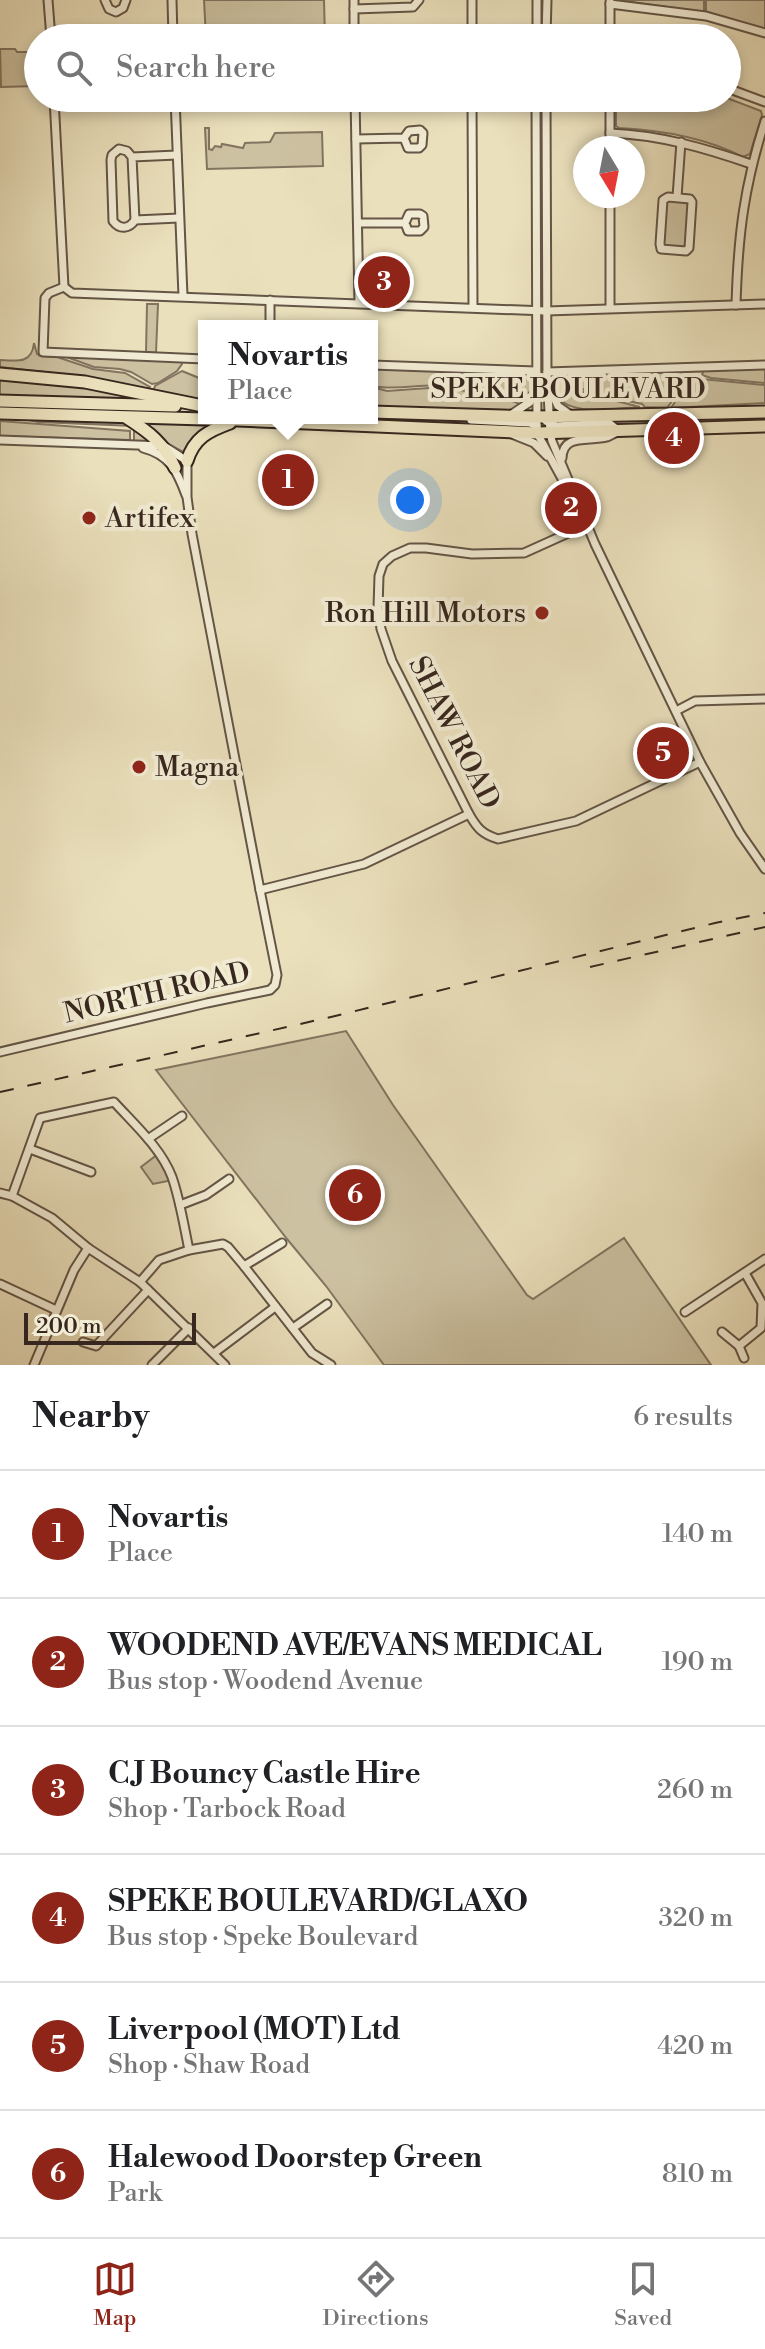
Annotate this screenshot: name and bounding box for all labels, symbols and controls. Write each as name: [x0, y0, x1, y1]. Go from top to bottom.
search box: [24, 24, 741, 112]
icon: search: [52, 46, 96, 90]
text: Search here: [116, 49, 276, 87]
north arrow: [573, 136, 645, 208]
pin: 3: [358, 252, 410, 312]
popup: [198, 320, 378, 424]
text: Novartis: [228, 337, 348, 375]
street label: SPEKE BOULEVARD: [430, 372, 706, 407]
text: Place: [228, 375, 293, 407]
pin: 4: [648, 408, 700, 468]
pin: 1: [262, 450, 314, 510]
pin: 2: [545, 478, 597, 538]
your location: [390, 480, 430, 520]
place label: Artifex: [104, 501, 195, 536]
marker: Artifex: [80, 509, 98, 527]
place label: Ron Hill Motors: [325, 596, 526, 631]
marker: Ron Hill Motors: [533, 604, 551, 622]
street label: SHAW ROAD: [401, 651, 507, 815]
pin: 5: [637, 723, 689, 783]
place label: Magna: [155, 750, 240, 785]
marker: Magna: [130, 758, 148, 776]
street label: NORTH ROAD: [60, 955, 254, 1031]
pin: 6: [329, 1165, 381, 1225]
scale bar: [24, 1309, 196, 1345]
text: 200 m: [36, 1313, 102, 1340]
text: Nearby: [32, 1396, 150, 1438]
text: 6 results: [633, 1401, 733, 1433]
text: Novartis: [108, 1499, 228, 1537]
text: 1: [52, 1518, 64, 1550]
text: 140 m: [662, 1518, 733, 1550]
text: Place: [108, 1537, 173, 1569]
text: WOODEND AVE/EVANS MEDICAL: [108, 1627, 602, 1665]
text: 2: [50, 1646, 66, 1678]
text: 190 m: [662, 1646, 733, 1678]
text: Bus stop · Woodend Avenue: [108, 1665, 423, 1697]
text: CJ Bouncy Castle Hire: [108, 1755, 421, 1793]
text: 3: [50, 1774, 66, 1806]
text: 260 m: [657, 1774, 733, 1806]
text: Shop · Tarbock Road: [108, 1793, 346, 1825]
text: SPEKE BOULEVARD/GLAXO: [108, 1883, 528, 1921]
text: 4: [49, 1902, 67, 1934]
text: 320 m: [658, 1902, 733, 1934]
text: Bus stop · Speke Boulevard: [108, 1921, 418, 1953]
text: Liverpool (MOT) Ltd: [108, 2011, 401, 2049]
text: 5: [50, 2030, 66, 2062]
text: 420 m: [657, 2030, 733, 2062]
text: Shop · Shaw Road: [108, 2049, 310, 2081]
text: Halewood Doorstep Green: [108, 2139, 482, 2177]
text: 6: [50, 2158, 66, 2190]
text: 810 m: [662, 2158, 733, 2190]
text: Park: [108, 2177, 162, 2209]
tab: Map: [93, 2257, 137, 2332]
tab: Directions: [323, 2257, 429, 2332]
tab: Saved: [614, 2257, 672, 2332]

